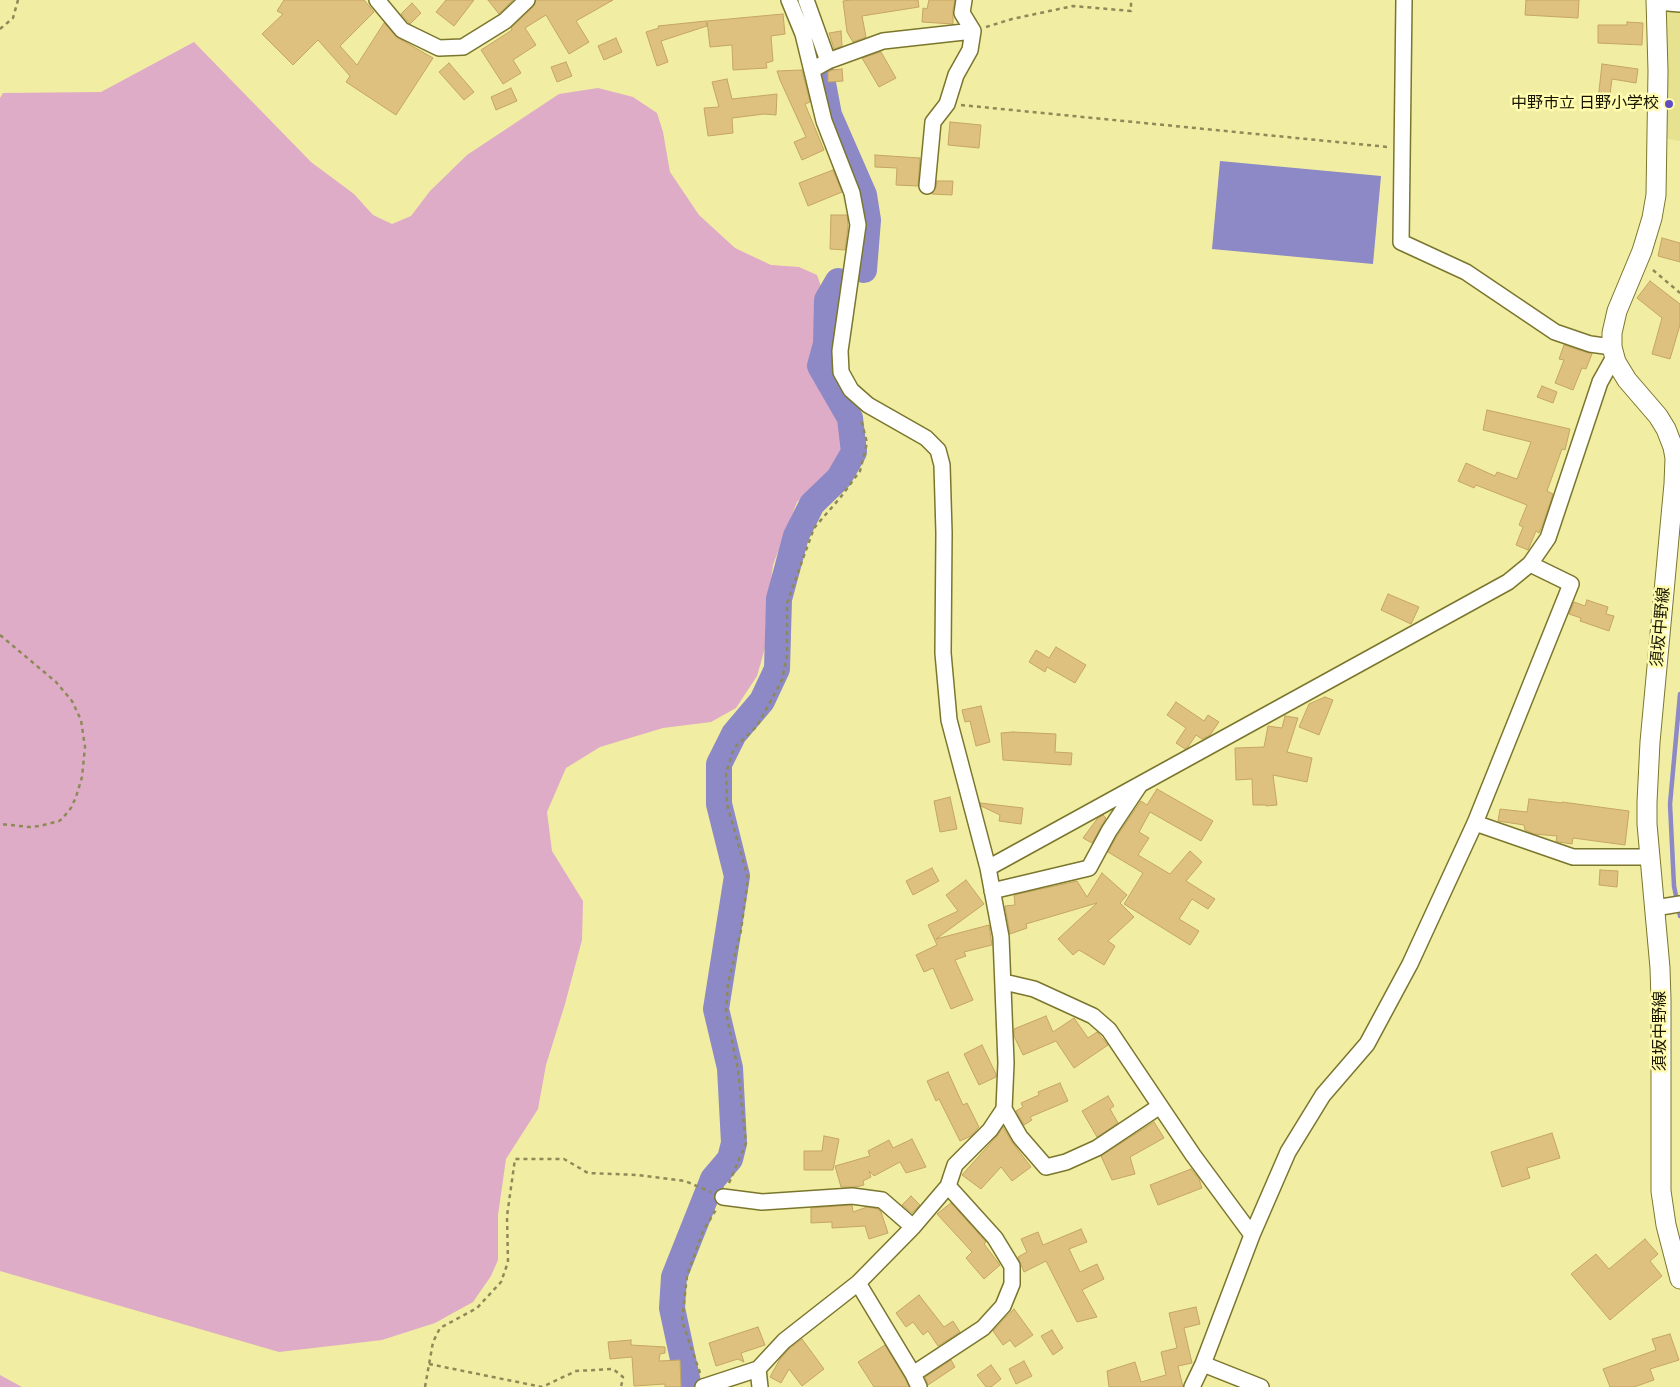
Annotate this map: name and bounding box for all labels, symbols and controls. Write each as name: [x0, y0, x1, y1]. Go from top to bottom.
place label: 中野市立 日野小学校: [1511, 94, 1659, 114]
marker: 中野市立 日野小学校: [1663, 98, 1675, 110]
street label: 須坂中野線: [1648, 586, 1674, 668]
street label: 須坂中野線: [1651, 991, 1671, 1071]

